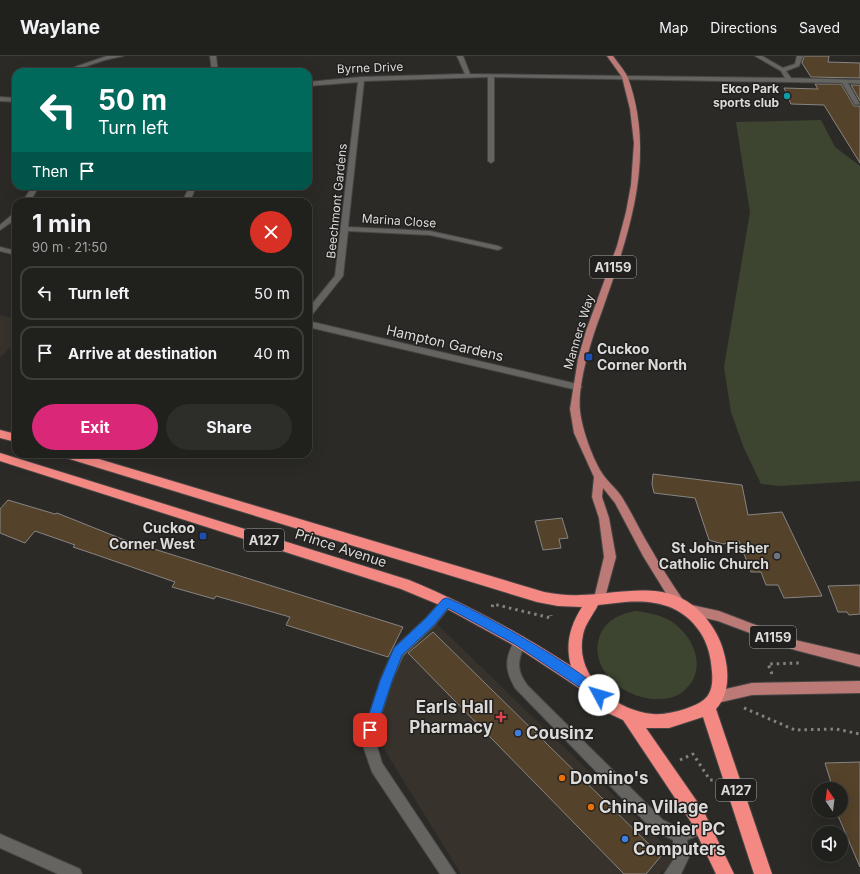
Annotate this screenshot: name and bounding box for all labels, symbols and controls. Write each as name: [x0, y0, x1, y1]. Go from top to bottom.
text: Waylane: [20, 16, 100, 39]
text: Map: [659, 19, 688, 36]
text: Directions: [710, 19, 777, 36]
text: Saved: [799, 19, 840, 36]
street label: Byrne Drive: [336, 59, 403, 76]
place label: Ekco Park sports club: [713, 81, 779, 110]
text: 50 m: [98, 83, 167, 117]
icon: left: [32, 84, 84, 136]
marker: Ekco Park sports club: [782, 91, 792, 101]
text: Turn left: [98, 117, 168, 138]
street label: Beechmont Gardens: [323, 143, 350, 259]
icon: arrive: [76, 160, 98, 182]
text: Then: [32, 162, 68, 181]
text: 1 min: [32, 209, 91, 238]
street label: Marina Close: [361, 210, 437, 231]
button: close: [250, 211, 292, 253]
text: 90 m · 21:50: [32, 239, 107, 255]
road number: A1159: [590, 256, 636, 278]
icon: left: [34, 282, 56, 304]
text: Turn left: [68, 284, 129, 303]
text: 50 m: [254, 284, 290, 303]
street label: Manners Way: [560, 292, 597, 371]
street label: Hampton Gardens: [385, 321, 505, 364]
place label: Cuckoo Corner North: [597, 340, 687, 373]
icon: arrive: [34, 342, 56, 364]
text: Arrive at destination: [68, 344, 217, 363]
text: 40 m: [253, 344, 290, 363]
marker: Cuckoo Corner North: [584, 352, 594, 362]
button: Exit: [32, 404, 158, 450]
button: Share: [166, 404, 292, 450]
place label: Cuckoo Corner West: [109, 519, 195, 552]
street label: Prince Avenue: [293, 525, 389, 570]
road number: A127: [244, 529, 284, 551]
marker: Cuckoo Corner West: [198, 531, 208, 541]
place label: St John Fisher Catholic Church: [659, 539, 769, 572]
marker: St John Fisher Catholic Church: [772, 551, 782, 561]
road number: A1159: [750, 626, 796, 648]
position arrow: [578, 674, 620, 716]
place label: Earls Hall Pharmacy: [409, 697, 493, 737]
marker: Earls Hall Pharmacy: [496, 712, 506, 722]
pin: [353, 713, 387, 747]
icon: arrive: [359, 719, 381, 741]
place label: Cousinz: [526, 723, 594, 743]
marker: Cousinz: [513, 728, 523, 738]
place label: Domino's: [570, 768, 649, 788]
marker: Domino's: [557, 773, 567, 783]
road number: A127: [716, 779, 756, 801]
north arrow: [812, 782, 848, 818]
map controls: [812, 782, 848, 862]
place label: China Village: [599, 797, 709, 817]
marker: China Village: [586, 802, 596, 812]
place label: Premier PC Computers: [633, 819, 725, 859]
button: sound: [812, 826, 848, 862]
marker: Premier PC Computers: [620, 834, 630, 844]

